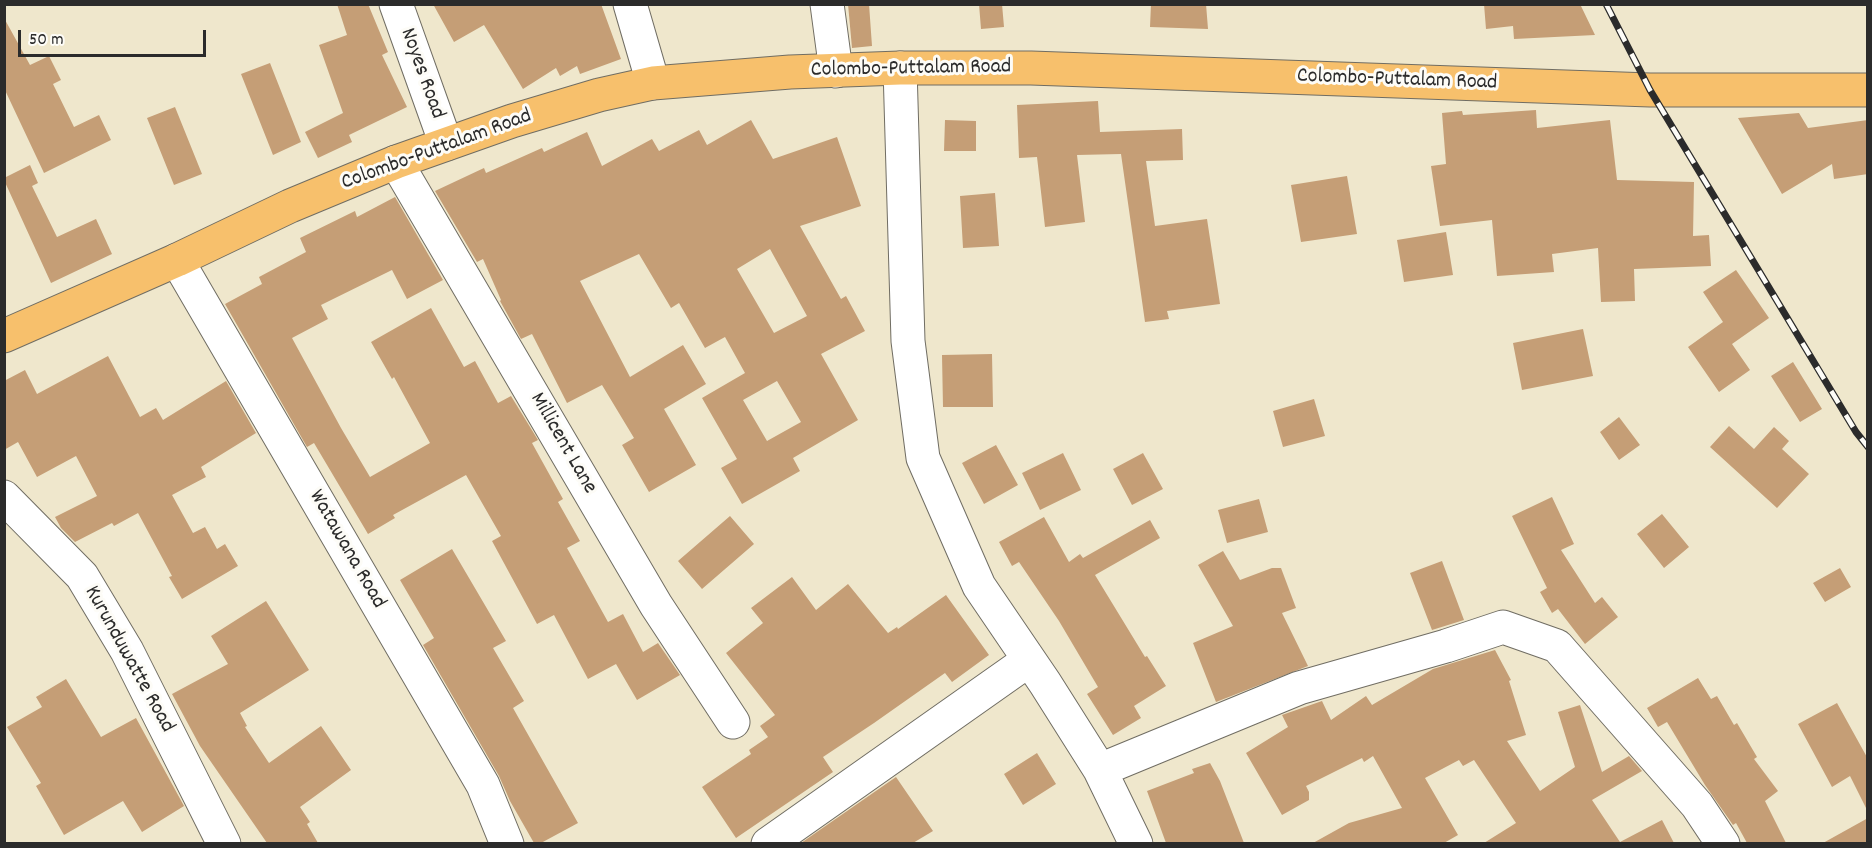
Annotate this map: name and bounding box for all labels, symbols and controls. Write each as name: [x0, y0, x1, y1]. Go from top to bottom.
scale bar: [21, 18, 208, 56]
street label: Noyes Road: [392, 25, 450, 123]
text: 50 m: [29, 28, 64, 53]
street label: Colombo-Puttalam Road: [811, 55, 1011, 85]
street label: Colombo-Puttalam Road: [1296, 64, 1498, 98]
street label: Colombo-Puttalam Road: [338, 104, 536, 198]
street label: Millicent Lane: [522, 389, 602, 499]
street label: Watawana Road: [301, 486, 391, 614]
street label: Kurunduwatte Road: [77, 582, 179, 738]

